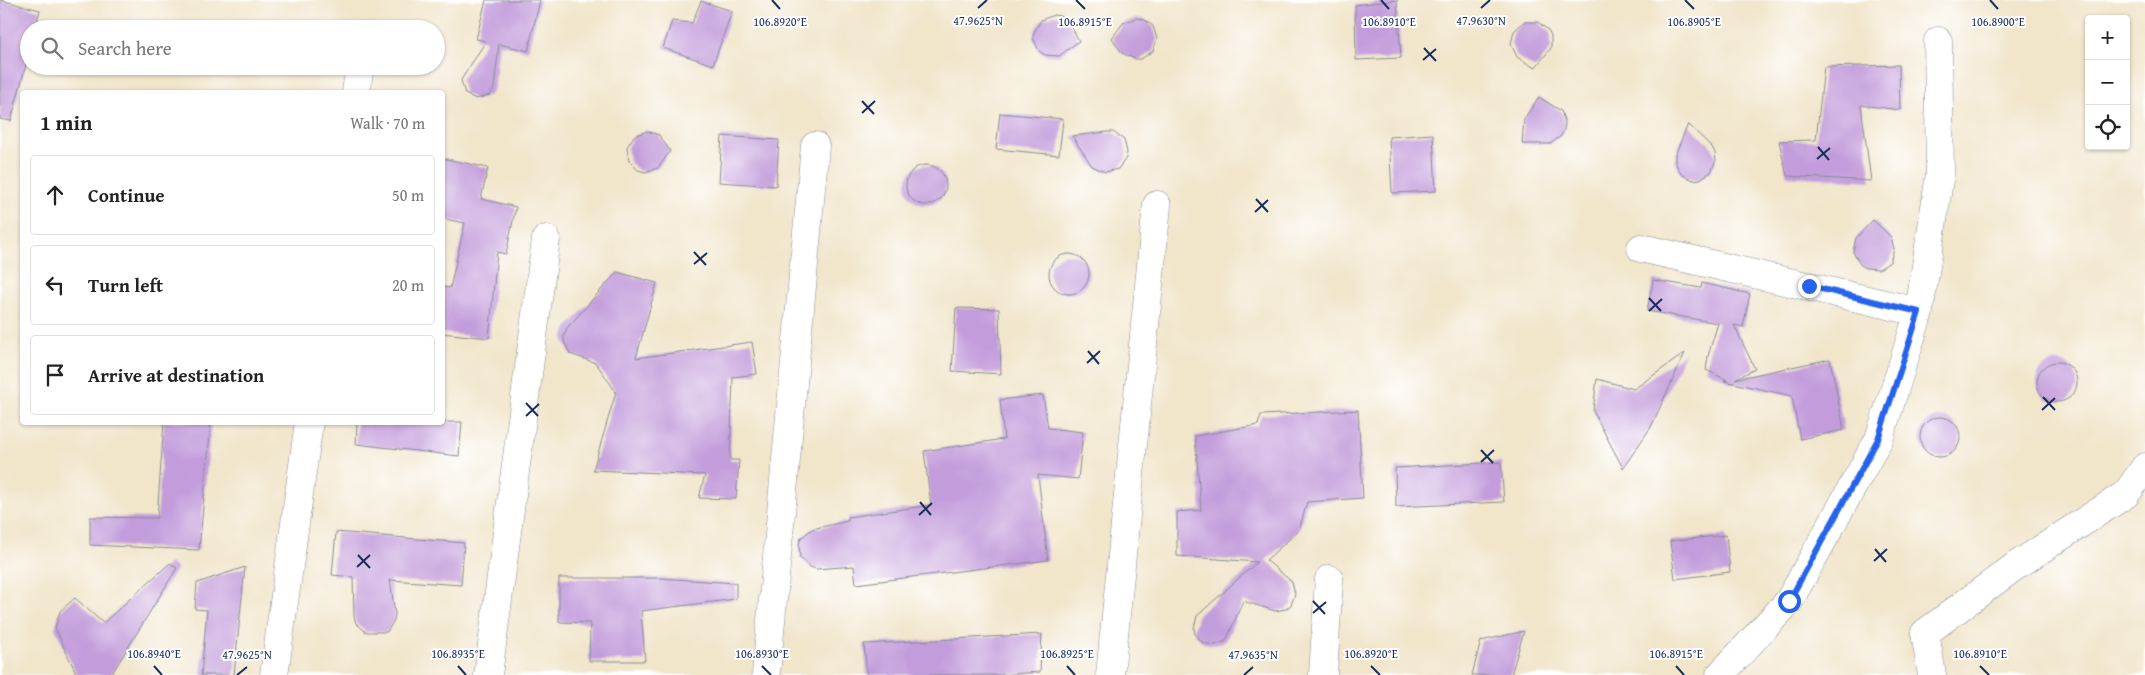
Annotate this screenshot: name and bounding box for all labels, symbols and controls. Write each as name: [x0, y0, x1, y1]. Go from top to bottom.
text: 47.9625°N: [953, 12, 1003, 29]
text: 47.9630°N: [1456, 12, 1506, 29]
text: 106.8920°E: [753, 13, 807, 30]
text: 106.8915°E: [1058, 13, 1112, 30]
text: 106.8910°E: [1362, 13, 1416, 30]
text: 106.8905°E: [1667, 13, 1721, 30]
text: 106.8900°E: [1971, 13, 2025, 30]
map controls: [2085, 15, 2130, 150]
button: +: [2085, 15, 2130, 60]
search box: [20, 20, 445, 75]
icon: search: [38, 34, 66, 62]
text: Search here: [78, 34, 172, 62]
button: −: [2085, 60, 2130, 105]
button: locate: [2085, 105, 2130, 150]
text: 1 min: [40, 107, 92, 138]
text: Walk · 70 m: [350, 111, 425, 135]
icon: ahead: [41, 181, 69, 209]
text: Continue: [88, 181, 165, 209]
text: 50 m: [392, 183, 424, 207]
icon: left: [41, 271, 69, 299]
text: Turn left: [88, 271, 163, 299]
text: 20 m: [392, 273, 424, 297]
route end: [1798, 275, 1821, 298]
icon: arrive: [41, 361, 69, 389]
text: Arrive at destination: [88, 361, 264, 389]
route start: [1778, 590, 1801, 613]
text: 106.8940°E: [127, 645, 181, 662]
text: 106.8935°E: [431, 645, 485, 662]
text: 106.8930°E: [735, 645, 789, 662]
text: 106.8925°E: [1040, 645, 1094, 662]
text: 106.8920°E: [1344, 645, 1398, 662]
text: 106.8915°E: [1649, 645, 1703, 662]
text: 106.8910°E: [1953, 645, 2007, 662]
text: 47.9625°N: [222, 646, 272, 663]
text: 47.9635°N: [1228, 646, 1278, 663]

